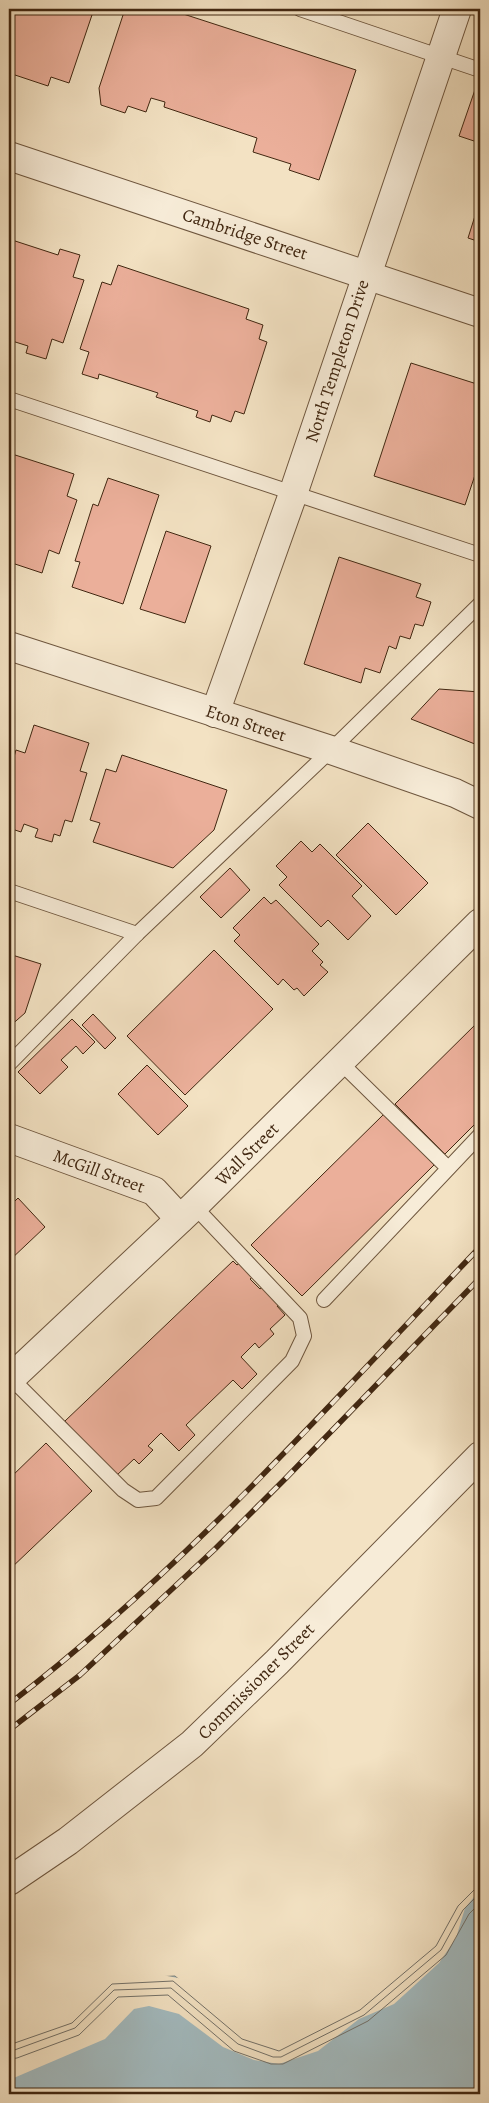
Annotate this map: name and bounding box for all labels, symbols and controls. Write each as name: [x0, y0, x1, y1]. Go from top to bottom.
street label: Cambridge Street: [179, 202, 311, 266]
street label: North Templeton Drive: [299, 276, 375, 446]
street label: Eton Street: [203, 699, 289, 747]
street label: Wall Street: [209, 1117, 284, 1192]
street label: McGill Street: [50, 1143, 148, 1199]
street label: Commissioner Street: [192, 1617, 320, 1745]

